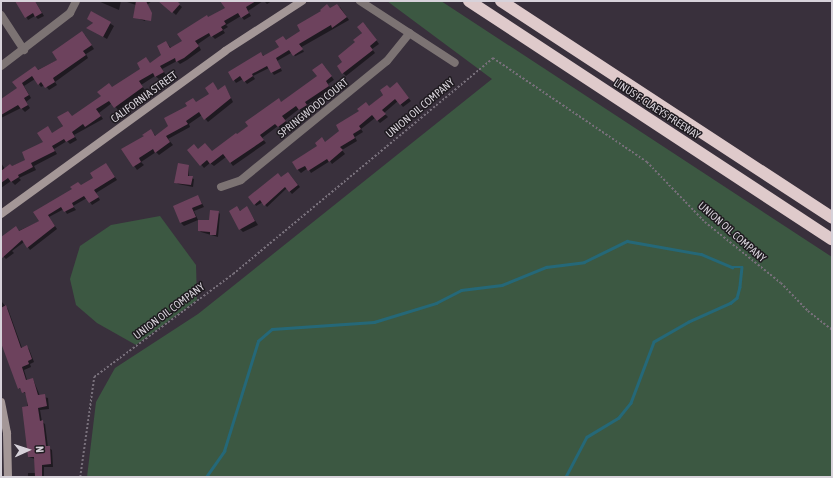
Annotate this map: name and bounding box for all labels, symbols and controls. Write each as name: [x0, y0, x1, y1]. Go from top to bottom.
street label: CALIFORNIA STREET: [108, 68, 180, 126]
street label: SPRINGWOOD COURT: [275, 75, 351, 141]
street label: UNION OIL COMPANY: [383, 75, 457, 141]
street label: LINUS F. CLAEYS FREEWAY: [611, 76, 703, 142]
street label: UNION OIL COMPANY: [695, 199, 769, 265]
street label: UNION OIL COMPANY: [131, 280, 207, 342]
north arrow: [8, 430, 48, 470]
text: N: [34, 446, 46, 453]

